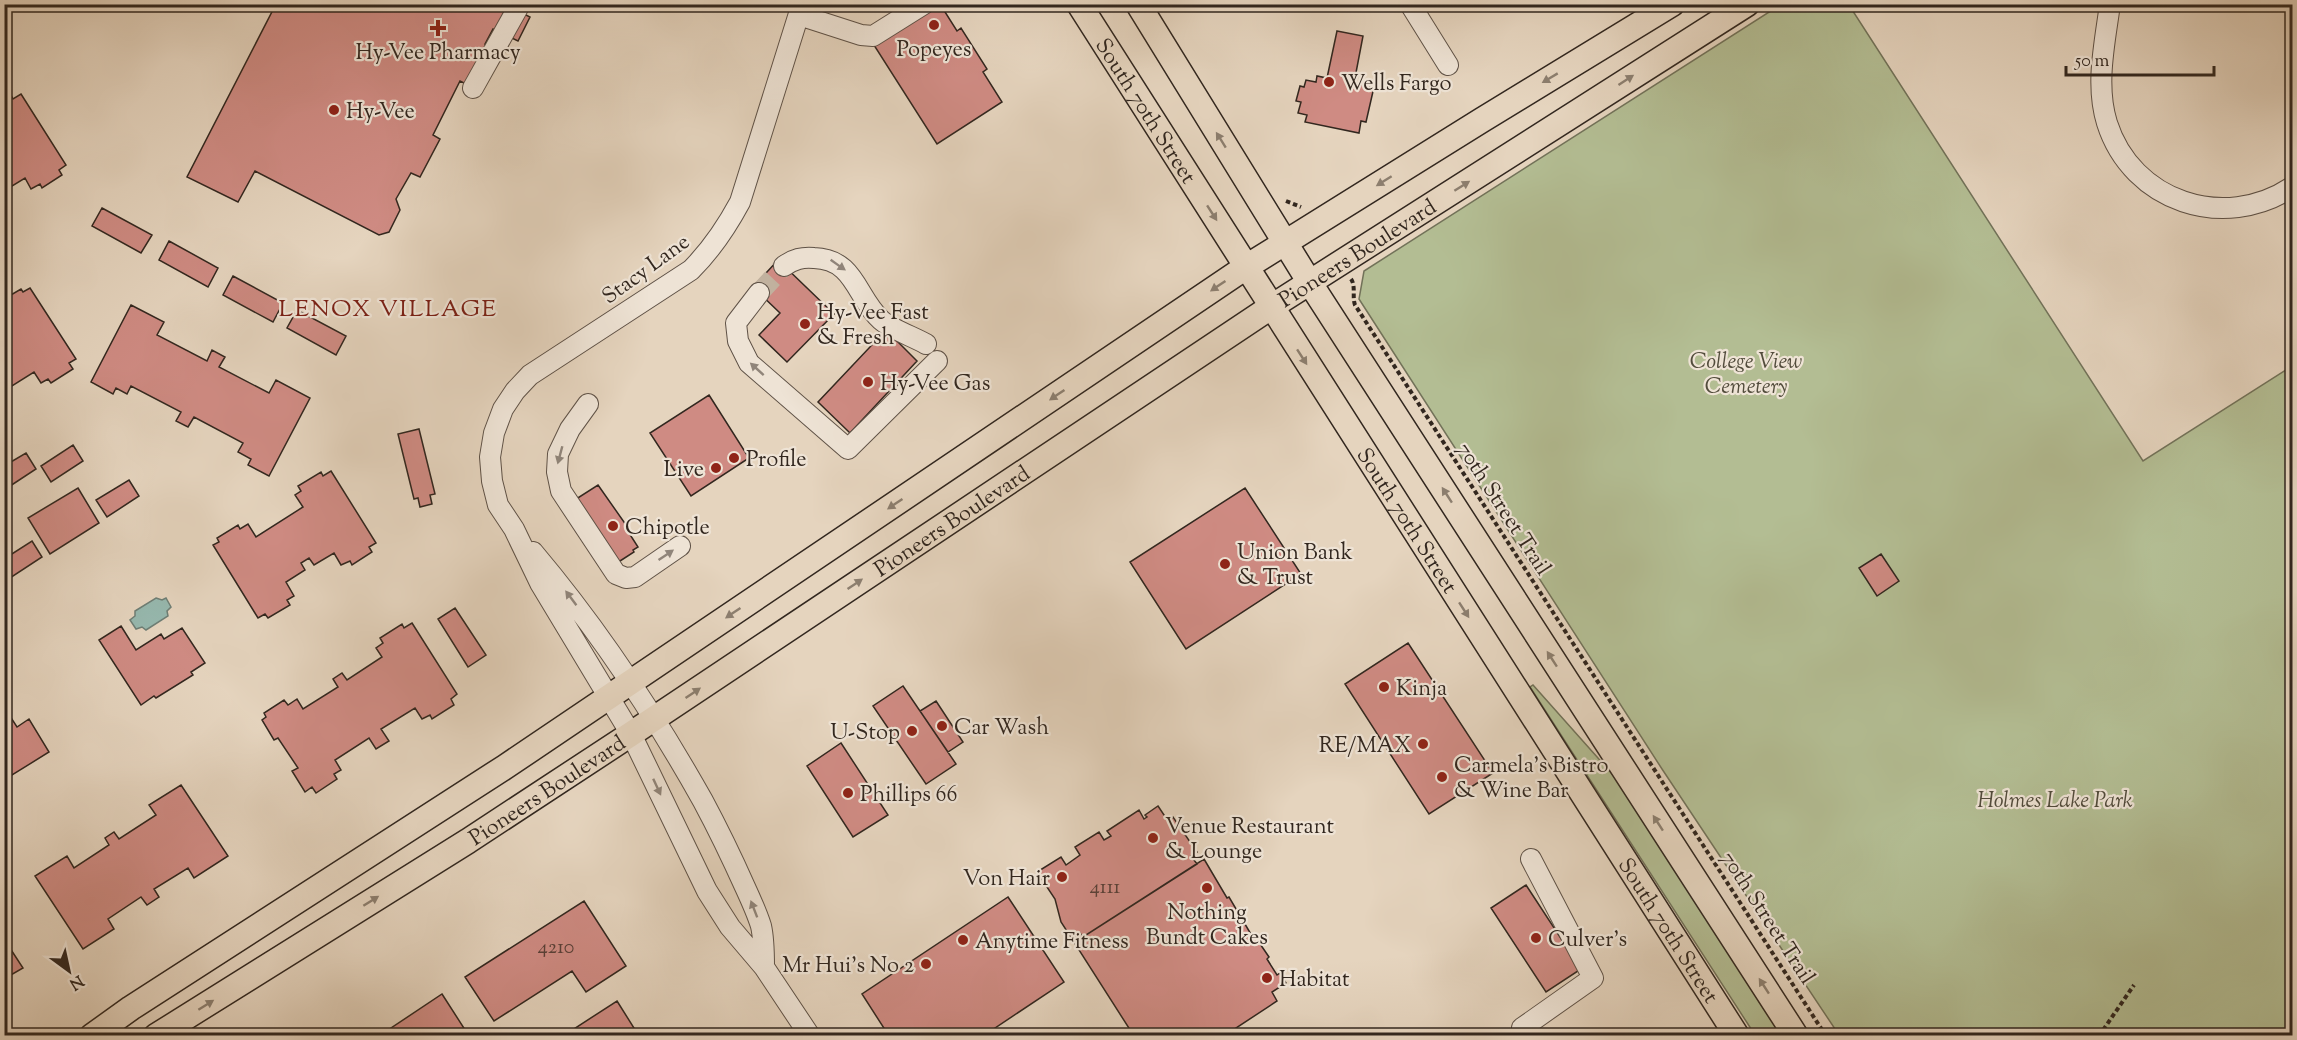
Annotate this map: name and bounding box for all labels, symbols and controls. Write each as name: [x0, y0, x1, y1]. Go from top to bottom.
marker: Popeyes: [927, 18, 941, 32]
marker: Hy-Vee Pharmacy: [431, 21, 445, 35]
street label: South 70th Street: [1086, 33, 1203, 191]
place label: Popeyes: [897, 35, 971, 67]
place label: Hy-Vee Pharmacy: [355, 38, 521, 70]
scale bar: [2066, 39, 2214, 77]
text: 50 m: [2074, 49, 2110, 75]
place label: Wells Fargo: [1341, 69, 1452, 101]
one-way arrow: [1542, 73, 1558, 84]
marker: Wells Fargo: [1322, 75, 1336, 89]
one-way arrow: [1618, 75, 1634, 86]
place label: Hy-Vee: [346, 97, 415, 129]
marker: Hy-Vee: [327, 103, 341, 117]
one-way arrow: [1216, 132, 1227, 148]
one-way arrow: [1376, 175, 1392, 186]
one-way arrow: [1454, 181, 1471, 192]
street label: Pioneers Boulevard: [1273, 193, 1444, 317]
one-way arrow: [1206, 205, 1217, 221]
street label: Stacy Lane: [596, 228, 697, 313]
one-way arrow: [829, 259, 845, 271]
one-way arrow: [1211, 280, 1227, 292]
district label: LENOX VILLAGE: [278, 293, 498, 327]
place label: Hy-Vee Fast & Fresh: [817, 298, 929, 355]
marker: Hy-Vee Fast & Fresh: [798, 317, 812, 331]
park label: College View Cemetery: [1690, 347, 1802, 404]
one-way arrow: [1297, 349, 1308, 365]
one-way arrow: [750, 363, 765, 376]
place label: Hy-Vee Gas: [880, 369, 990, 401]
marker: Hy-Vee Gas: [861, 375, 875, 389]
one-way arrow: [1049, 390, 1065, 401]
street label: 70th Street Trail: [1447, 437, 1558, 583]
street label: South 70th Street: [1347, 443, 1464, 601]
place label: Profile: [746, 445, 807, 477]
one-way arrow: [555, 446, 564, 464]
marker: Profile: [727, 451, 741, 465]
place label: Live: [663, 455, 704, 487]
street label: Pioneers Boulevard: [869, 459, 1037, 587]
marker: Live: [709, 461, 723, 475]
one-way arrow: [1441, 487, 1452, 503]
one-way arrow: [887, 499, 903, 510]
place label: Chipotle: [625, 513, 710, 545]
marker: Chipotle: [606, 519, 620, 533]
place label: Union Bank & Trust: [1237, 538, 1353, 595]
one-way arrow: [658, 550, 674, 561]
marker: Union Bank & Trust: [1218, 557, 1232, 571]
one-way arrow: [847, 579, 863, 590]
one-way arrow: [565, 591, 577, 606]
one-way arrow: [1458, 601, 1470, 617]
one-way arrow: [725, 608, 742, 619]
one-way arrow: [1547, 651, 1558, 667]
place label: Kinja: [1396, 674, 1447, 706]
marker: Kinja: [1377, 680, 1391, 694]
one-way arrow: [685, 688, 701, 699]
place label: Car Wash: [954, 713, 1049, 745]
place label: U-Stop: [830, 718, 900, 750]
marker: Car Wash: [935, 719, 949, 733]
marker: U-Stop: [905, 724, 919, 738]
street label: Pioneers Boulevard: [464, 729, 633, 855]
place label: RE/MAX: [1319, 731, 1411, 763]
marker: RE/MAX: [1416, 737, 1430, 751]
place label: Carmela's Bistro & Wine Bar: [1454, 751, 1609, 808]
marker: Carmela's Bistro & Wine Bar: [1435, 770, 1449, 784]
one-way arrow: [652, 778, 662, 796]
place label: Phillips 66: [860, 780, 957, 812]
marker: Phillips 66: [841, 786, 855, 800]
park label: Holmes Lake Park: [1977, 786, 2133, 818]
place label: Venue Restaurant & Lounge: [1165, 812, 1335, 869]
one-way arrow: [1653, 814, 1664, 831]
marker: Venue Restaurant & Lounge: [1146, 831, 1160, 845]
street label: 70th Street Trail: [1711, 846, 1822, 992]
street label: South 70th Street: [1608, 852, 1725, 1011]
place label: Von Hair: [963, 864, 1050, 896]
marker: Von Hair: [1055, 870, 1069, 884]
house number: 4111: [1090, 874, 1120, 903]
marker: Nothing Bundt Cakes: [1200, 881, 1214, 895]
one-way arrow: [363, 896, 379, 907]
place label: Nothing Bundt Cakes: [1146, 898, 1268, 955]
one-way arrow: [749, 900, 759, 918]
place label: Culver's: [1548, 925, 1627, 957]
place label: Anytime Fitness: [975, 927, 1129, 959]
marker: Culver's: [1529, 931, 1543, 945]
marker: Anytime Fitness: [956, 933, 970, 947]
house number: 4210: [538, 934, 574, 963]
north arrow: [39, 941, 99, 1001]
place label: Mr Hui’s No 2: [782, 951, 914, 983]
marker: Mr Hui’s No 2: [919, 957, 933, 971]
place label: Habitat: [1279, 965, 1350, 997]
text: N: [64, 968, 87, 995]
marker: Habitat: [1260, 971, 1274, 985]
one-way arrow: [1758, 979, 1770, 995]
one-way arrow: [197, 999, 213, 1011]

